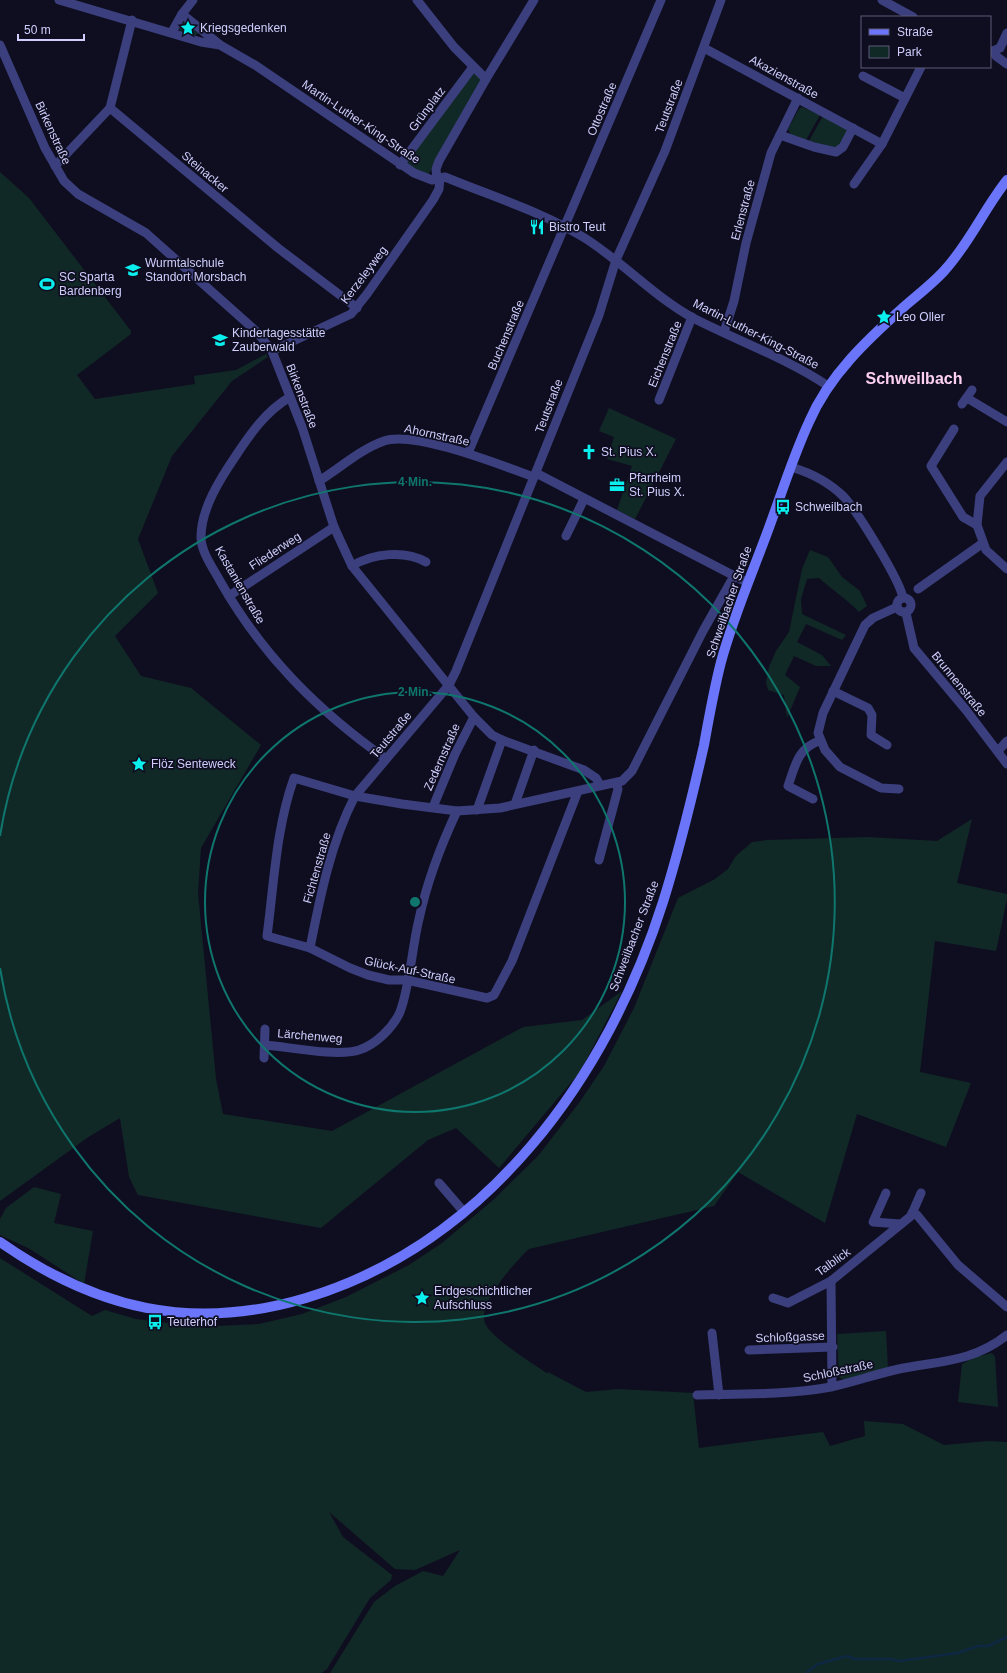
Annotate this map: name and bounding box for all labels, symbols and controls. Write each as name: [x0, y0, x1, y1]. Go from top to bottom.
scale bar: [18, 16, 84, 42]
legend: [861, 16, 991, 68]
place icon: Kriegsgedenken: [179, 19, 197, 37]
place label: Kriegsgedenken: [200, 21, 287, 35]
text: 50 m: [24, 23, 51, 37]
text: Straße: [897, 25, 933, 39]
text: Park: [897, 45, 923, 59]
street label: Akazienstraße: [747, 52, 821, 102]
street label: Martin-Luther-King-Straße: [299, 77, 423, 167]
street label: Teutstraße: [652, 77, 686, 135]
street label: Ottostraße: [584, 80, 620, 138]
street label: Grünplatz: [406, 84, 448, 134]
street label: Birkenstraße: [32, 99, 74, 167]
street label: Steinacker: [179, 148, 231, 196]
street label: Erlenstraße: [728, 178, 758, 242]
restaurant icon: Bistro Teut: [528, 218, 546, 236]
place label: Bistro Teut: [549, 220, 606, 234]
street label: Kerzeleyweg: [338, 243, 390, 307]
place label: Wurmtalschule Standort Morsbach: [145, 256, 246, 284]
school or university icon: Wurmtalschule Standort Morsbach: [124, 261, 142, 279]
place label: SC Sparta Bardenberg: [59, 270, 122, 298]
sports icon: SC Sparta Bardenberg: [38, 275, 56, 293]
street label: Martin-Luther-King-Straße: [691, 296, 822, 372]
street label: Buchenstraße: [485, 298, 527, 372]
place icon: Leo Oller: [875, 308, 893, 326]
place label: Leo Oller: [896, 310, 945, 324]
street label: Eichenstraße: [645, 318, 685, 389]
place label: Kindertagesstätte Zauberwald: [232, 326, 326, 354]
school or university icon: Kindertagesstätte Zauberwald: [211, 331, 229, 349]
street label: Birkenstraße: [283, 362, 321, 431]
district label: Schweilbach: [866, 370, 962, 387]
street label: Teutstraße: [532, 377, 566, 435]
street label: Ahornstraße: [403, 421, 471, 449]
church icon: St. Pius X.: [580, 443, 598, 461]
place label: St. Pius X.: [601, 445, 657, 459]
place label: Pfarrheim St. Pius X.: [629, 471, 685, 499]
text: 4 Min.: [398, 475, 432, 489]
office icon: Pfarrheim St. Pius X.: [608, 476, 626, 494]
bus stop icon: Schweilbach: [774, 498, 792, 516]
place label: Schweilbach: [795, 500, 862, 514]
street label: Fliederweg: [247, 529, 303, 573]
street label: Kastanienstraße: [212, 544, 268, 627]
street label: Schweilbacher Straße: [703, 544, 755, 660]
street label: Brunnenstraße: [929, 649, 990, 719]
text: 2 Min.: [398, 685, 432, 699]
street label: Teutstraße: [367, 709, 415, 761]
street label: Zedernstraße: [421, 721, 463, 793]
place icon: Flöz Senteweck: [130, 755, 148, 773]
place label: Flöz Senteweck: [151, 757, 237, 771]
street label: Fichtenstraße: [300, 830, 334, 905]
street label: Schweilbacher Straße: [606, 878, 662, 993]
centre of rings: [408, 895, 422, 909]
street label: Glück-Auf-Straße: [363, 954, 457, 987]
street label: Lärchenweg: [277, 1026, 343, 1046]
street label: Talblick: [813, 1244, 854, 1279]
place label: Erdgeschichtlicher Aufschluss: [434, 1284, 532, 1312]
place icon: Erdgeschichtlicher Aufschluss: [413, 1289, 431, 1307]
bus stop icon: Teuterhof: [146, 1313, 164, 1331]
place label: Teuterhof: [167, 1315, 218, 1329]
street label: Schloßgasse: [755, 1329, 825, 1345]
street label: Schloßstraße: [802, 1357, 875, 1385]

